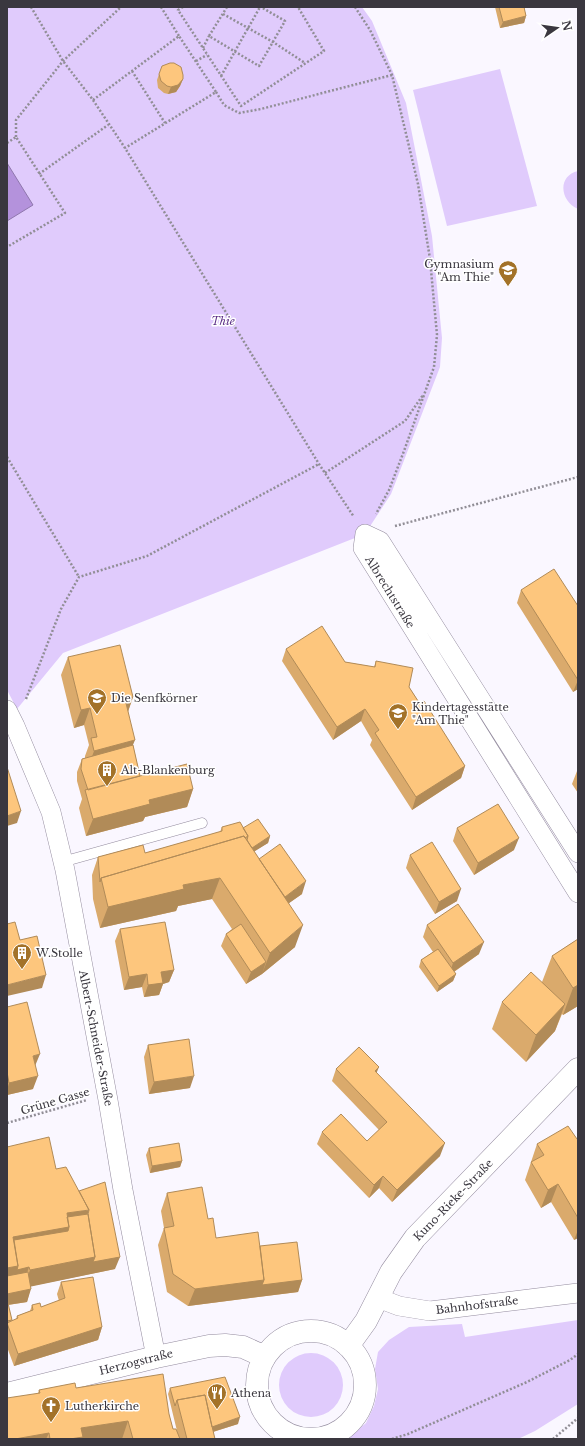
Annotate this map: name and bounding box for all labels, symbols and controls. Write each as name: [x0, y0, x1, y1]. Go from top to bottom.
north arrow: [537, 8, 577, 48]
text: N: [559, 19, 575, 33]
place label: Gymnasium "Am Thie": [424, 257, 494, 284]
school or university icon: Gymnasium "Am Thie": [497, 259, 519, 287]
park label: Thie: [211, 314, 235, 328]
street label: Albrechtstraße: [362, 552, 418, 631]
school or university icon: Die Senfkörner: [86, 687, 108, 715]
place label: Die Senfkörner: [111, 691, 198, 705]
place label: Kindertagesstätte "Am Thie": [412, 700, 509, 727]
school or university icon: Kindertagesstätte "Am Thie": [387, 702, 409, 730]
building icon: Alt-Blankenburg: [96, 759, 118, 787]
place label: Alt-Blankenburg: [120, 763, 215, 777]
building icon: W.Stolle: [11, 942, 33, 970]
place label: W.Stolle: [35, 946, 83, 960]
street label: Albert-Schneider-Straße: [76, 968, 116, 1107]
street label: Grüne Gasse: [19, 1084, 91, 1118]
street label: Kuno-Rieke-Straße: [410, 1156, 496, 1244]
street label: Bahnhofstraße: [435, 1293, 519, 1317]
street label: Herzogstraße: [98, 1346, 174, 1378]
restaurant icon: Athena: [206, 1382, 228, 1410]
place label: Athena: [230, 1386, 272, 1400]
church icon: Lutherkirche: [40, 1395, 62, 1423]
place label: Lutherkirche: [65, 1399, 139, 1413]

